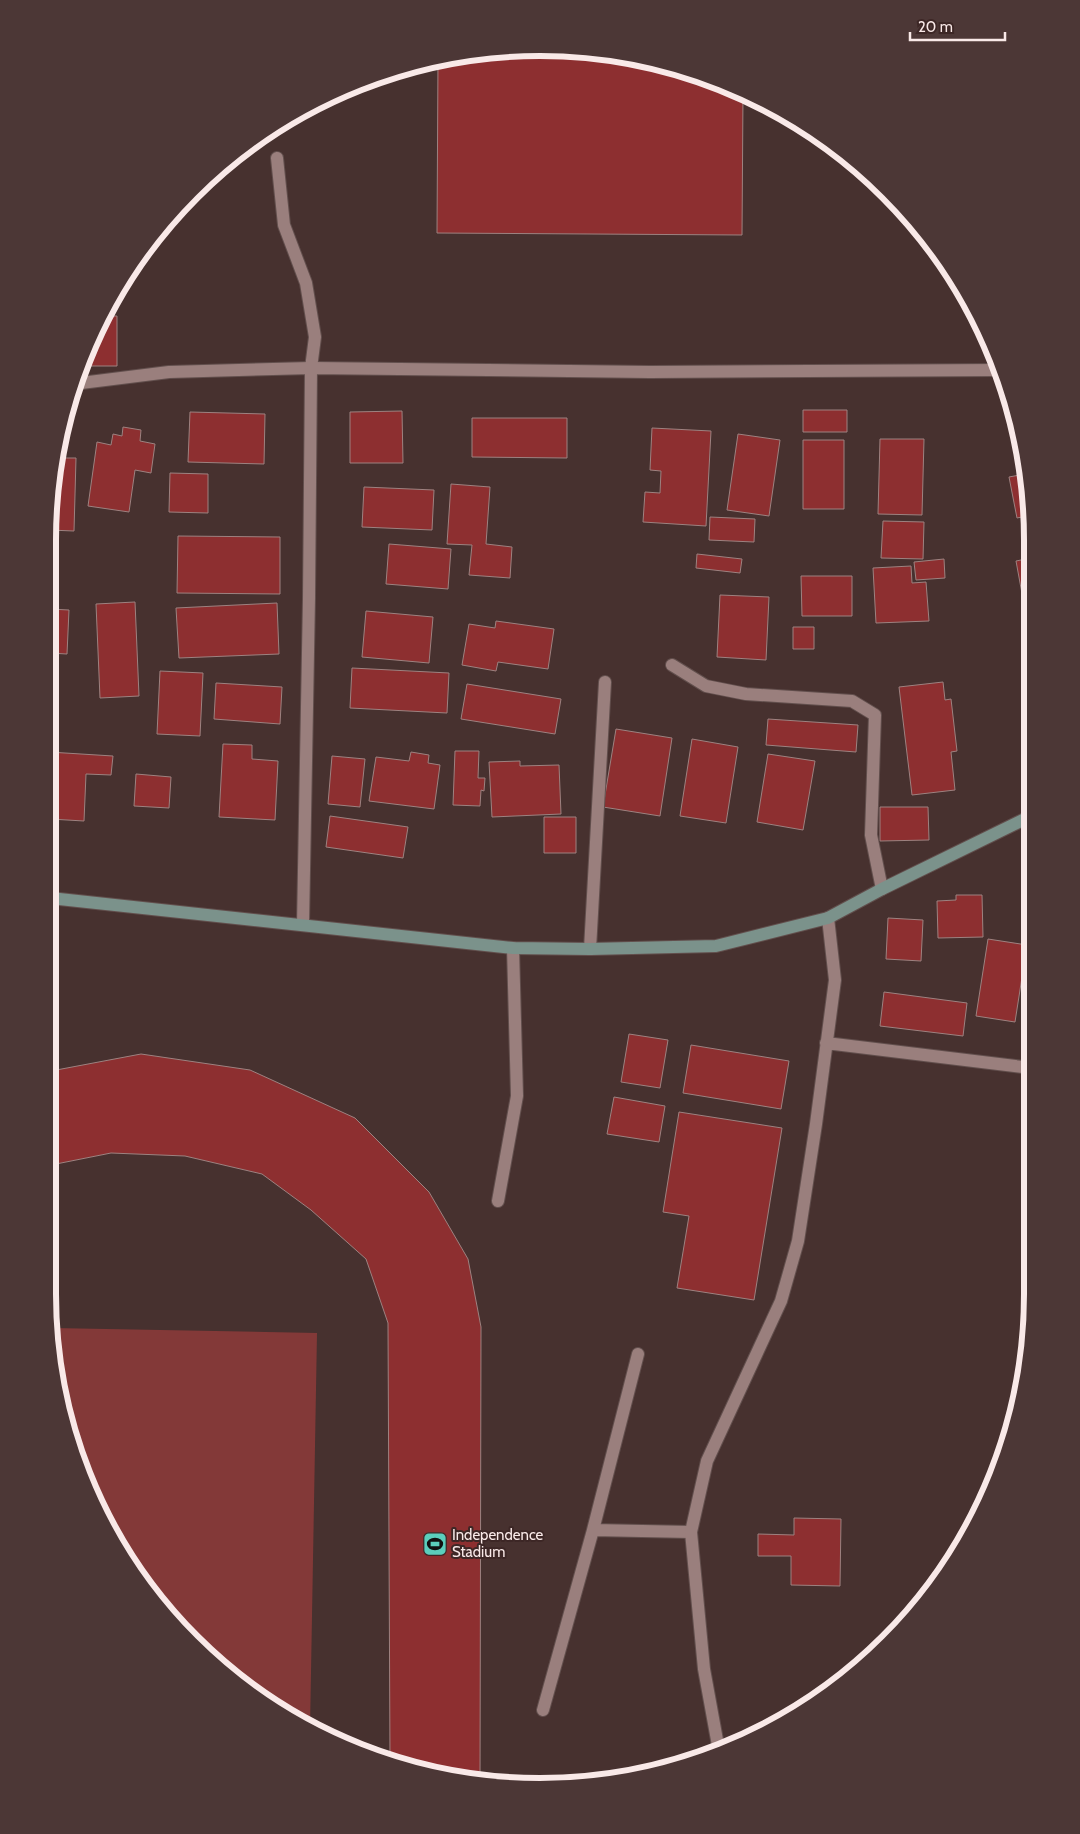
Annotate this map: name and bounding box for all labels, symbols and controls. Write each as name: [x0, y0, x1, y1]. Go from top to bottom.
scale bar: [910, 10, 1005, 42]
text: 20 m: [918, 18, 953, 36]
place label: Independence Stadium: [452, 1526, 544, 1561]
sports icon: Independence Stadium: [422, 1531, 448, 1557]

